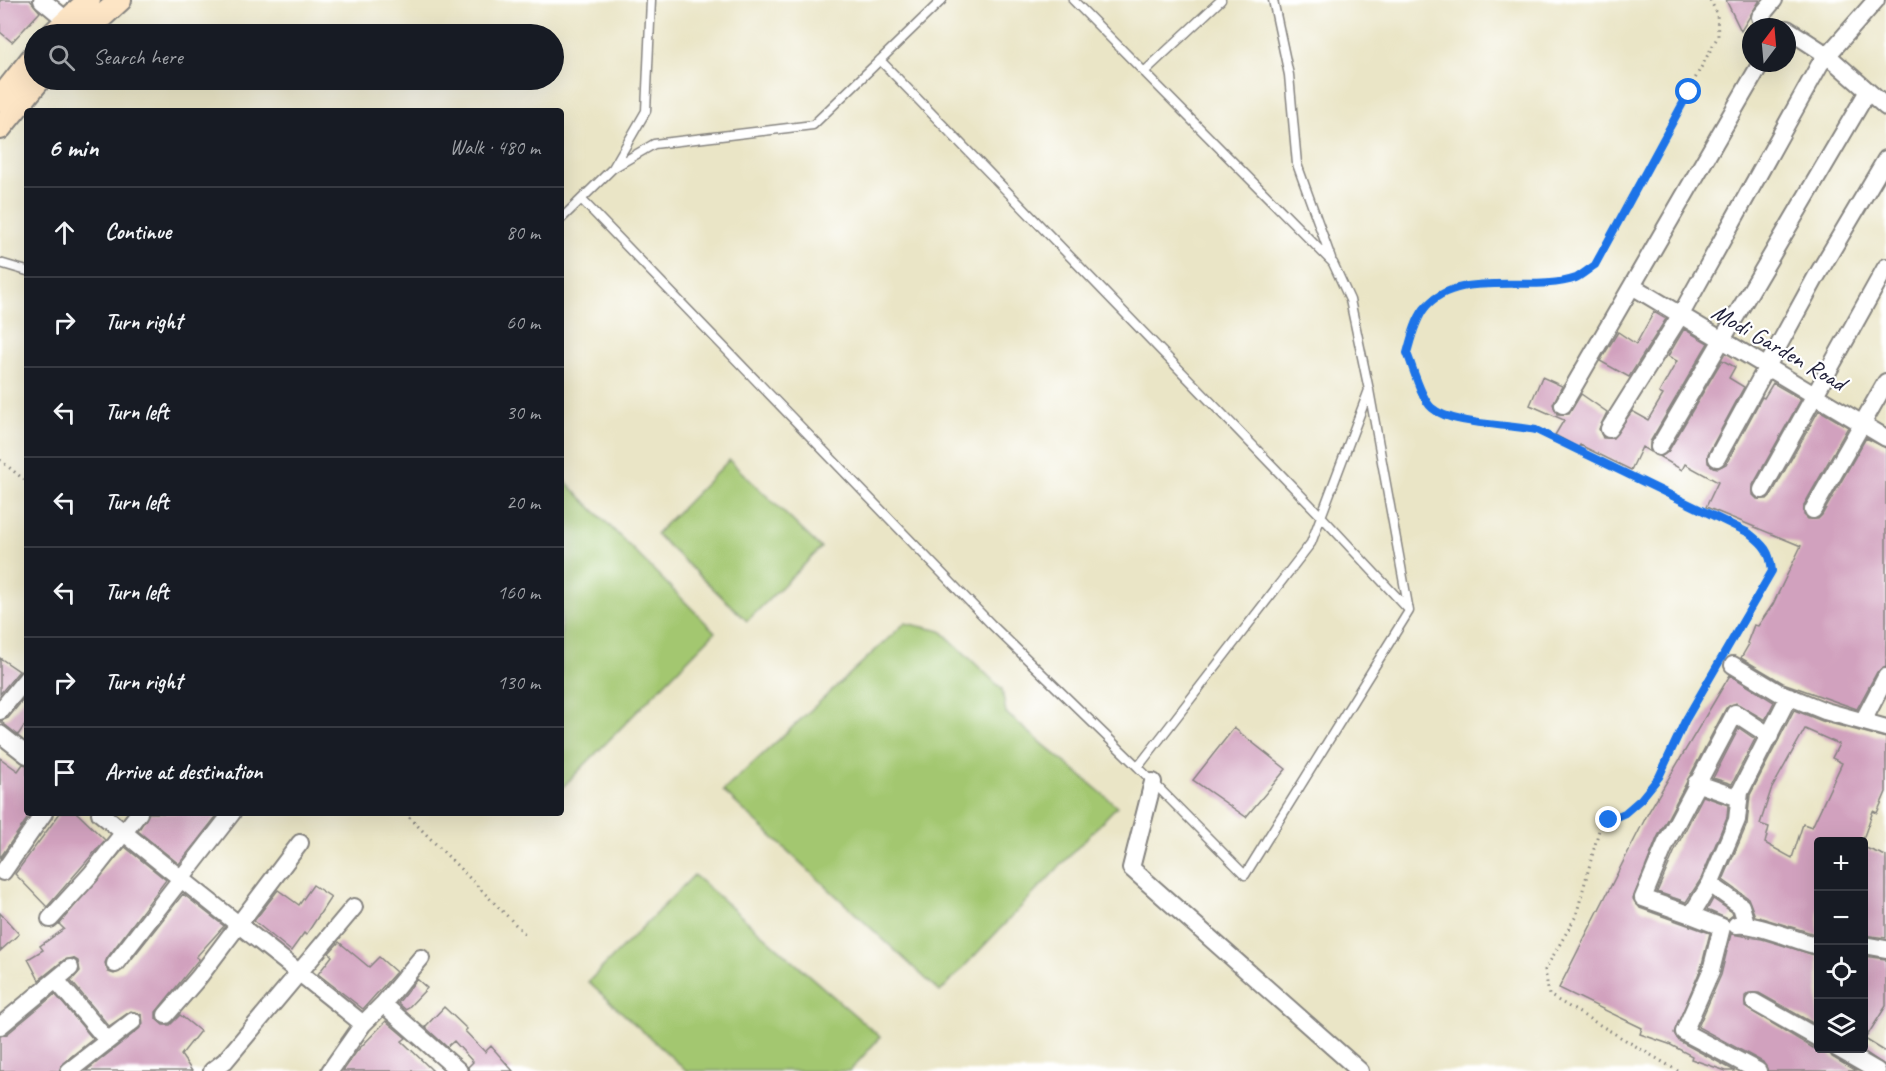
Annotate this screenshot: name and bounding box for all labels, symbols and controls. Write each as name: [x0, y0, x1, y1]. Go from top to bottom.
north arrow: [1742, 18, 1796, 72]
search box: [24, 24, 564, 90]
icon: search: [45, 41, 78, 74]
text: Search here: [93, 43, 183, 71]
route start: [1675, 78, 1701, 104]
text: 6 min: [48, 131, 98, 164]
text: Walk · 480 m: [450, 135, 540, 160]
icon: ahead: [48, 216, 81, 249]
text: Continue: [105, 218, 171, 246]
text: 80 m: [506, 220, 540, 245]
street label: Modi Garden Road: [1706, 296, 1855, 399]
icon: right: [48, 306, 81, 339]
text: Turn right: [105, 308, 182, 336]
text: 60 m: [506, 310, 540, 335]
icon: left: [48, 396, 81, 429]
text: Turn left: [105, 398, 169, 426]
text: 30 m: [506, 400, 540, 425]
icon: left: [48, 486, 81, 519]
text: Turn left: [105, 488, 169, 516]
text: 20 m: [506, 490, 540, 515]
icon: left: [48, 576, 81, 609]
text: Turn left: [105, 578, 169, 606]
text: 160 m: [497, 580, 540, 605]
icon: right: [48, 666, 81, 699]
text: Turn right: [105, 668, 182, 696]
text: 130 m: [497, 670, 540, 695]
icon: arrive: [48, 756, 81, 789]
text: Arrive at destination: [105, 758, 262, 786]
route end: [1595, 806, 1621, 832]
map controls: [1814, 837, 1868, 1053]
button: +: [1814, 837, 1868, 891]
button: −: [1814, 891, 1868, 945]
button: locate: [1814, 945, 1868, 999]
button: layers: [1814, 999, 1868, 1053]

